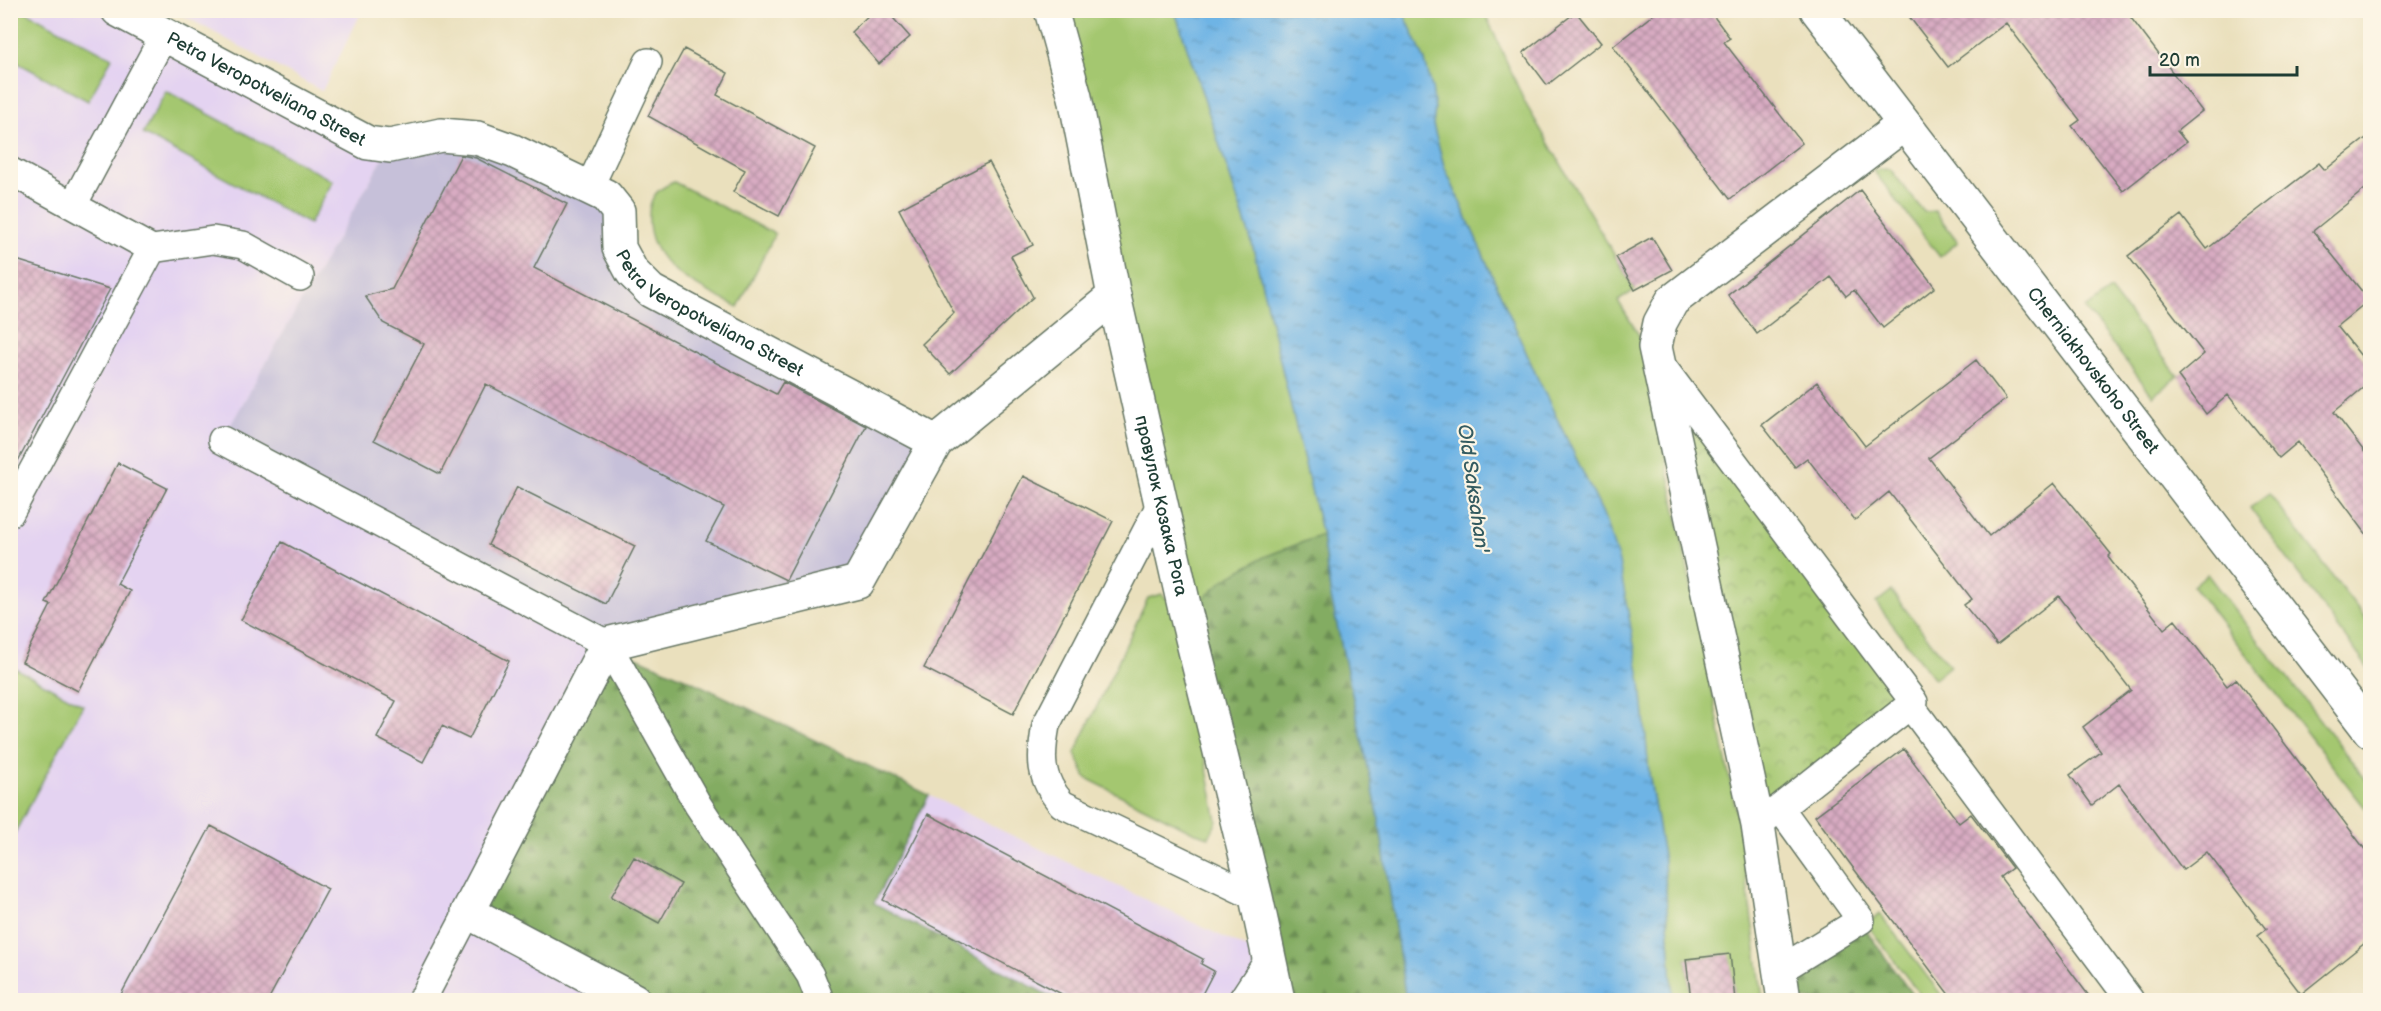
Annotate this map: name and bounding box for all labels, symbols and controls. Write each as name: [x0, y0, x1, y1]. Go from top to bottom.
street label: Petra Veropotveliana Street: [163, 28, 370, 151]
scale bar: [2150, 39, 2297, 77]
text: 20 m: [2159, 50, 2200, 71]
street label: Petra Veropotveliana Street: [611, 246, 808, 381]
street label: Cherniakhovskoho Street: [2023, 283, 2164, 458]
street label: провулок Козака Рога: [1130, 413, 1192, 599]
water label: Old Saksahan': [1452, 422, 1494, 554]

